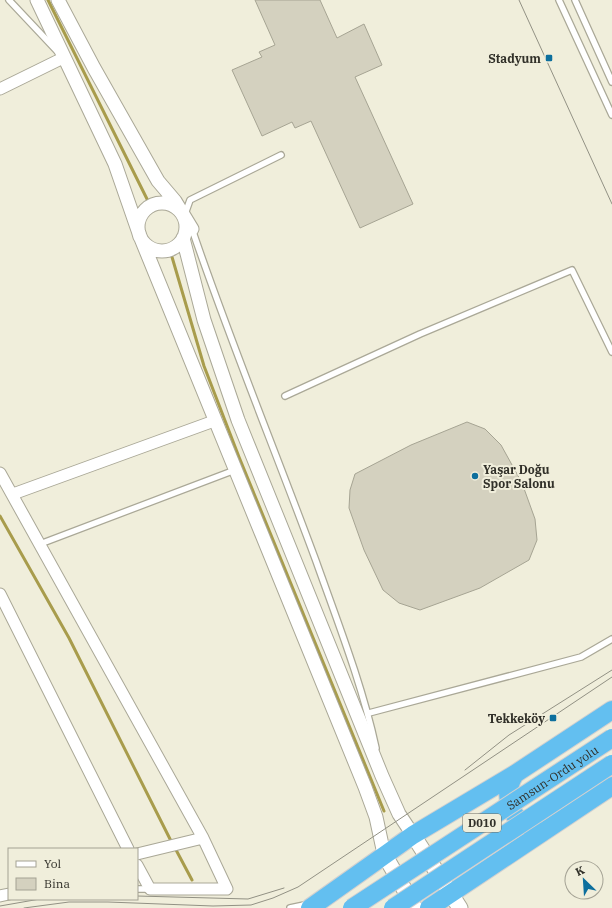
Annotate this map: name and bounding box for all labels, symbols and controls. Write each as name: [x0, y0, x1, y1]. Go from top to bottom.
place label: Stadyum: [488, 51, 541, 66]
marker: Stadyum: [544, 53, 554, 63]
place label: Yaşar Doğu Spor Salonu: [483, 462, 555, 491]
marker: Yaşar Doğu Spor Salonu: [470, 471, 480, 481]
place label: Tekkeköy: [488, 711, 545, 726]
marker: Tekkeköy: [548, 713, 558, 723]
street label: Samsun-Ordu yolu: [503, 741, 601, 813]
road number: D010: [463, 814, 501, 832]
legend: [8, 848, 138, 900]
text: Yol: [44, 856, 62, 871]
north arrow: [564, 860, 604, 900]
text: K: [573, 863, 587, 879]
text: Bina: [44, 876, 70, 891]

